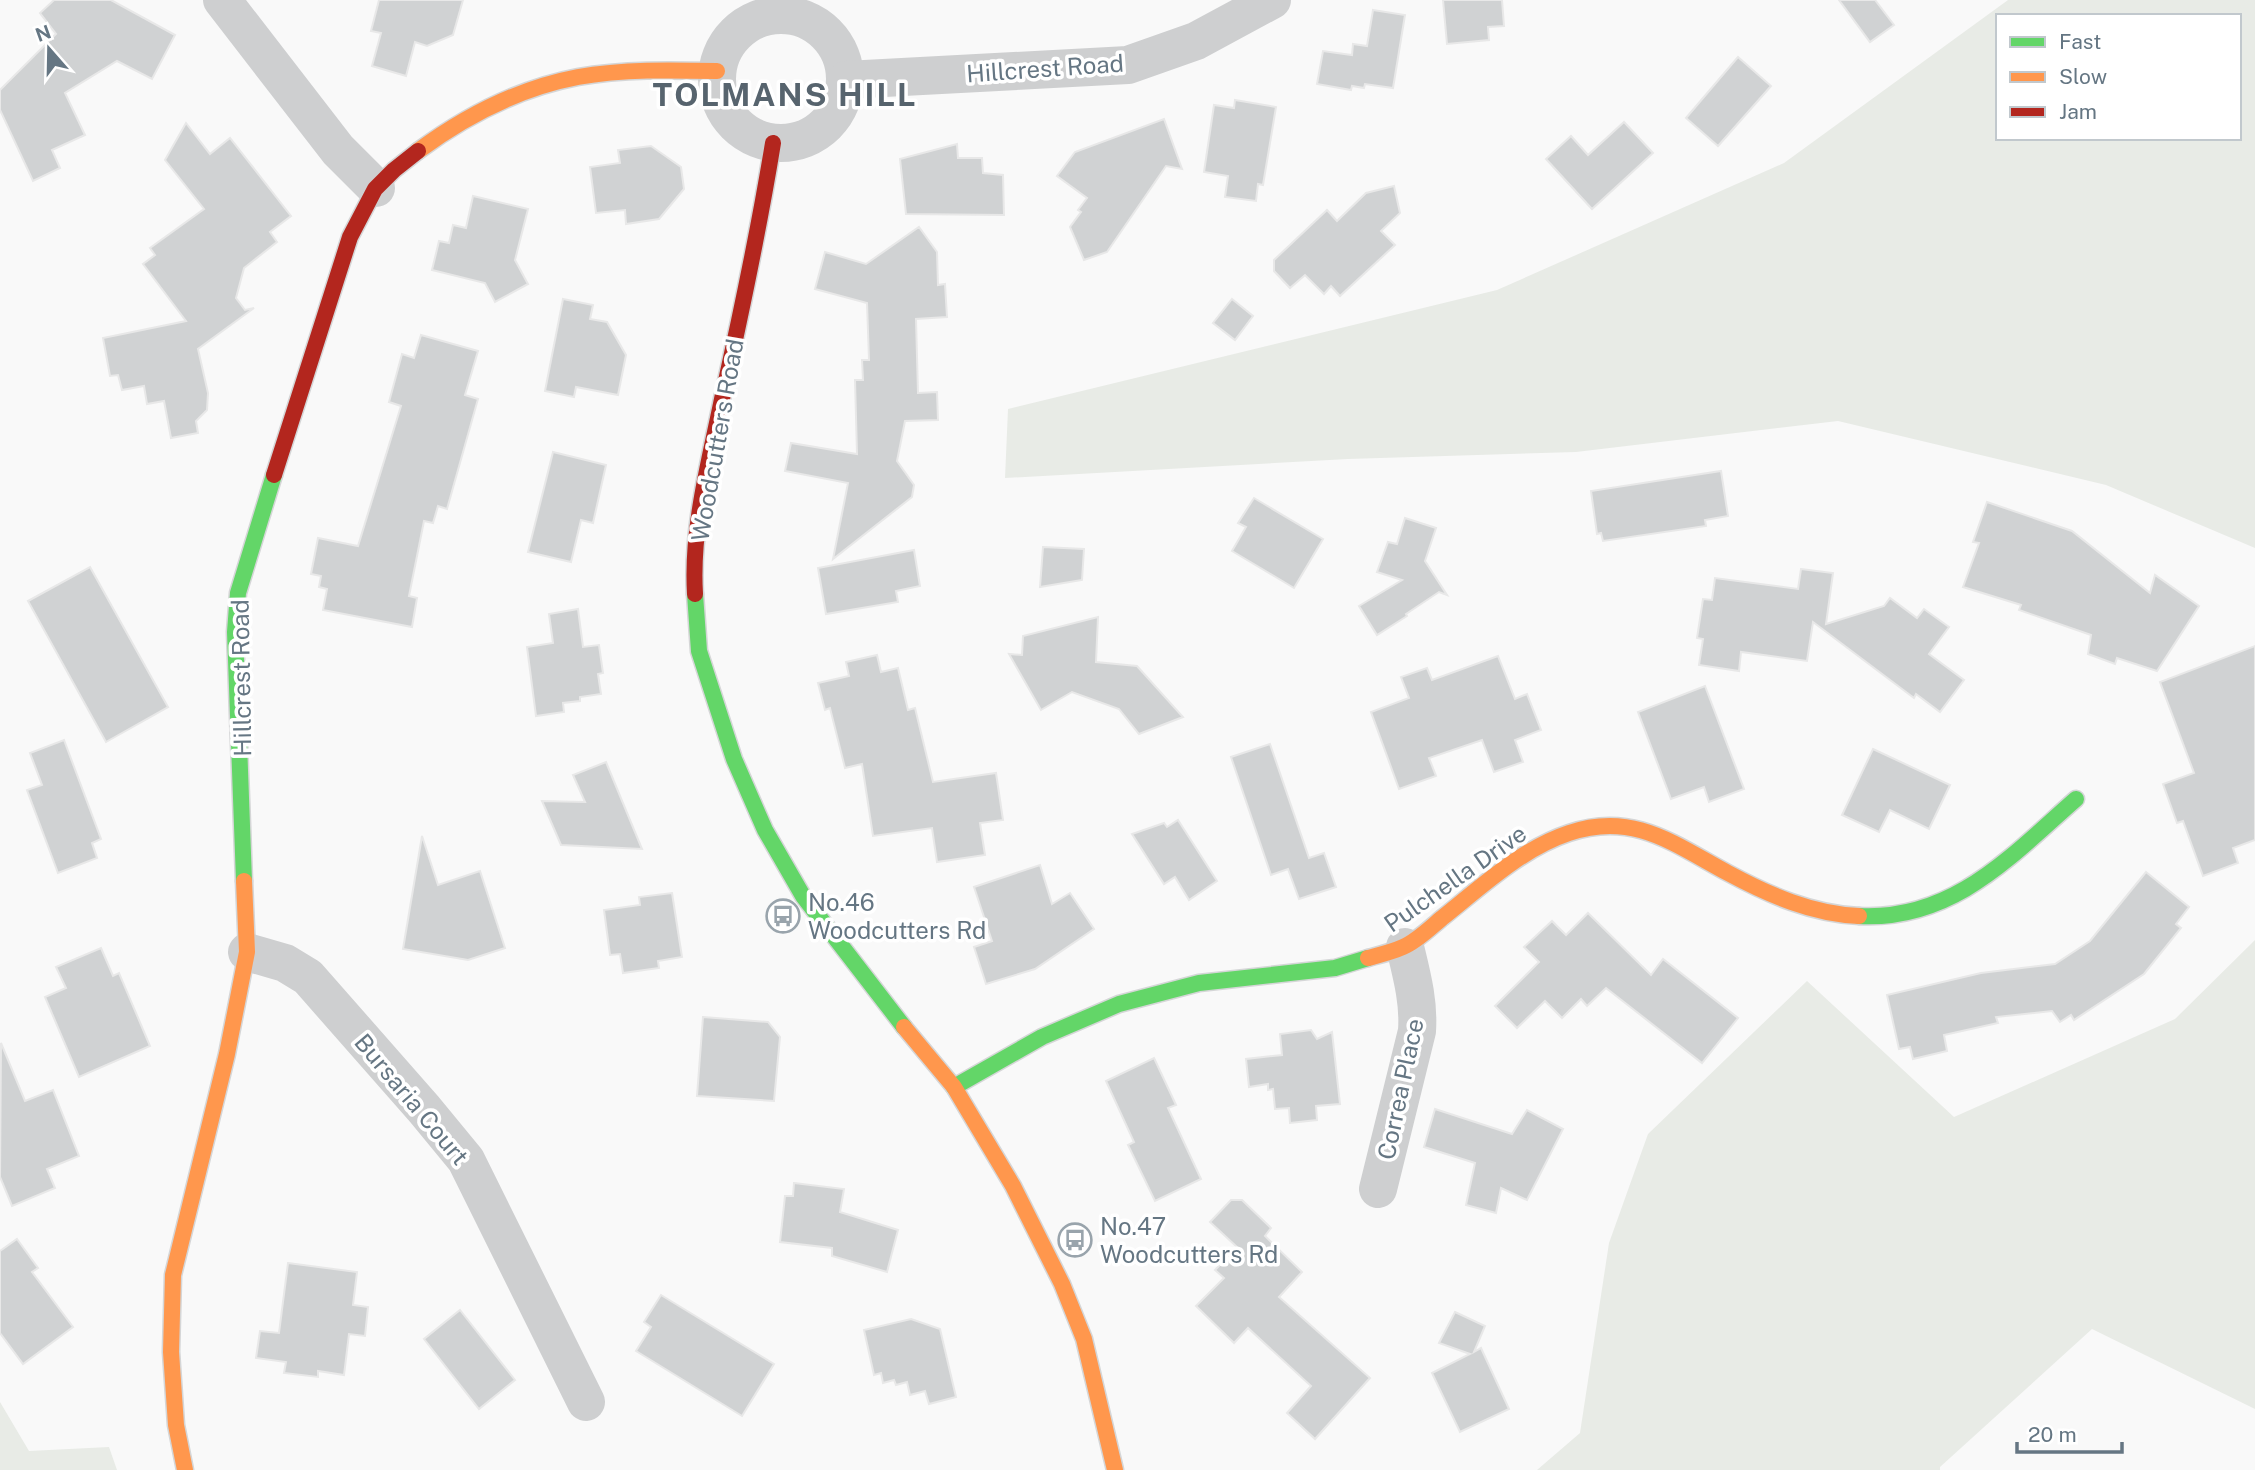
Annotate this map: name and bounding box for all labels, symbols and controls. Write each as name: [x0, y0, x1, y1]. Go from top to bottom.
north arrow: [14, 14, 84, 84]
legend: [1996, 14, 2241, 140]
text: N: [32, 20, 54, 46]
text: Fast: [2059, 29, 2101, 54]
street label: Hillcrest Road: [965, 49, 1125, 87]
text: Slow: [2059, 64, 2107, 89]
district label: TOLMANS HILL: [653, 76, 917, 113]
text: Jam: [2059, 99, 2097, 124]
street label: Woodcutters Road: [685, 337, 749, 543]
street label: Hillcrest Road: [226, 599, 256, 757]
street label: Pulchella Drive: [1379, 819, 1531, 937]
place label: No.46 Woodcutters Rd: [808, 888, 986, 944]
bus stop icon: No.46 Woodcutters Rd: [764, 897, 802, 935]
street label: Correa Place: [1371, 1016, 1429, 1162]
street label: Bursaria Court: [349, 1028, 475, 1170]
place label: No.47 Woodcutters Rd: [1100, 1212, 1278, 1268]
bus stop icon: No.47 Woodcutters Rd: [1056, 1221, 1094, 1259]
scale bar: [2017, 1410, 2122, 1454]
text: 20 m: [2028, 1422, 2077, 1447]

